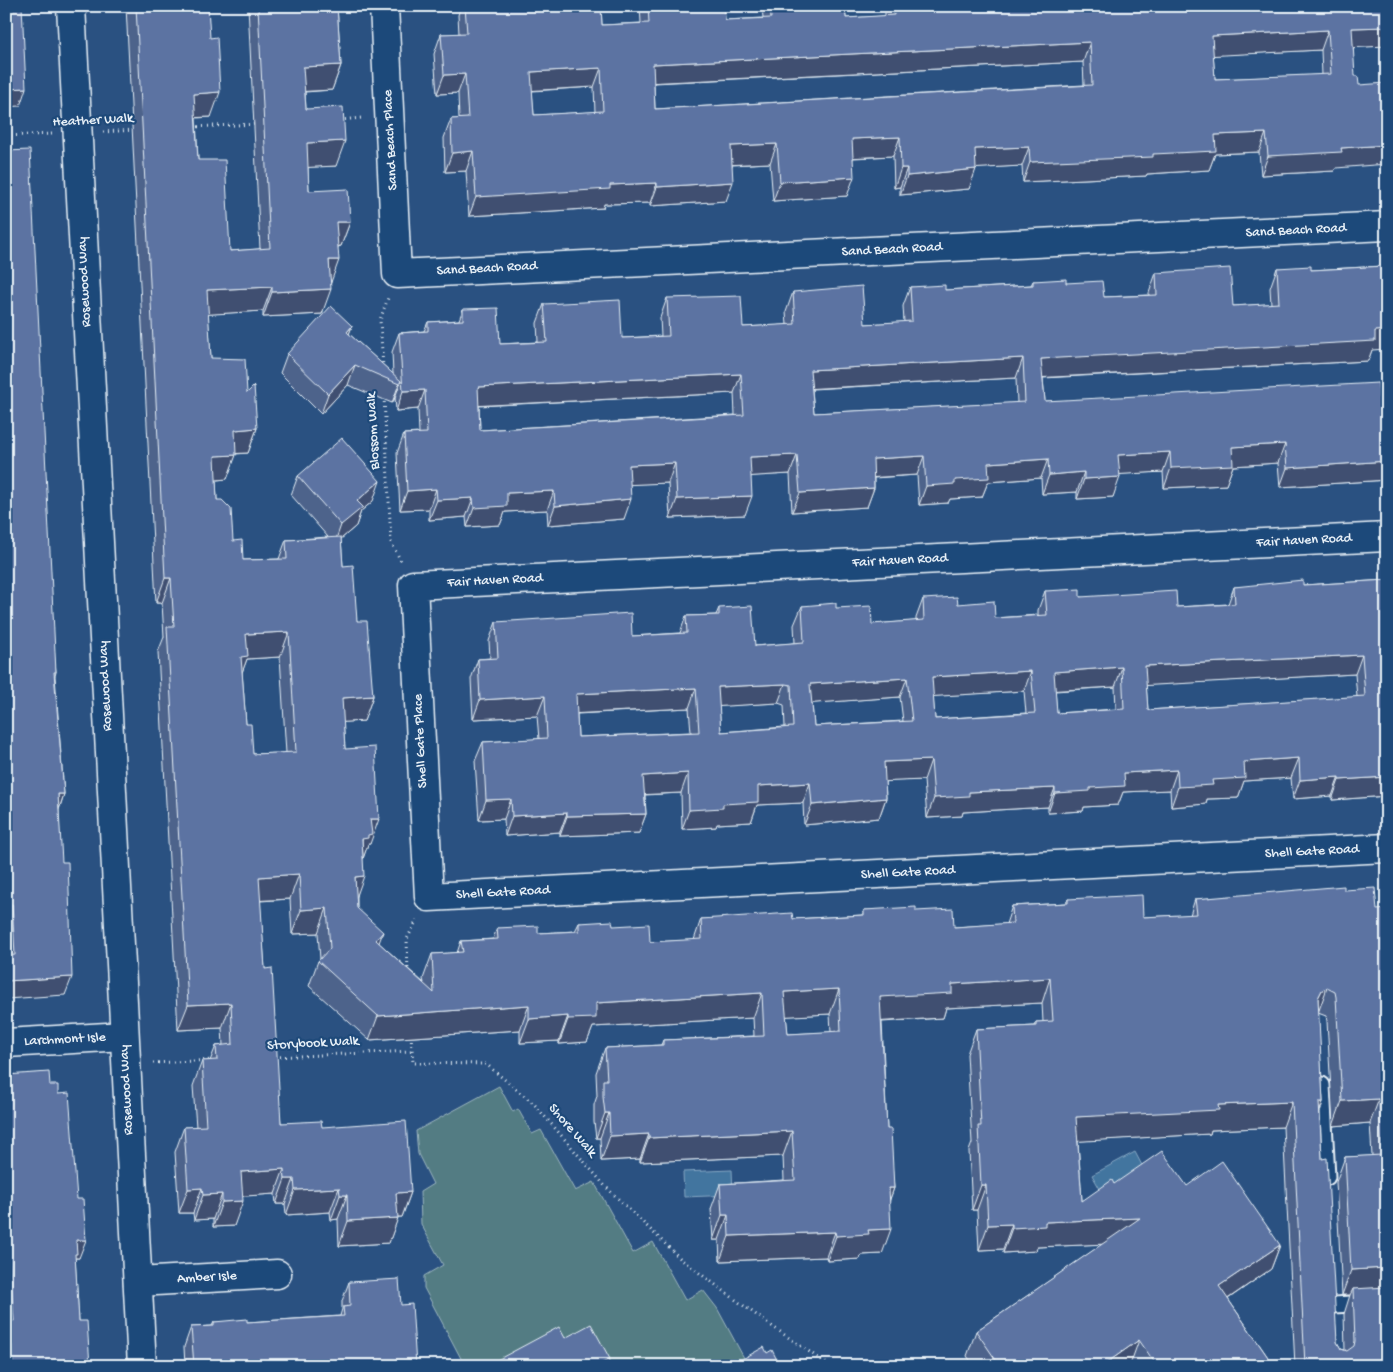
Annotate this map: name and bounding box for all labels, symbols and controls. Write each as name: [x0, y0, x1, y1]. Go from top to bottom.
street label: Sand Beach Place: [380, 88, 402, 191]
street label: Heather Walk: [52, 110, 136, 132]
street label: Sand Beach Road: [1245, 220, 1349, 242]
street label: Rosewood Way: [74, 236, 96, 328]
street label: Sand Beach Road: [841, 239, 945, 261]
street label: Sand Beach Road: [436, 258, 540, 280]
street label: Blossom Walk: [363, 390, 385, 471]
street label: Fair Haven Road: [1255, 530, 1354, 552]
street label: Fair Haven Road: [851, 550, 950, 572]
street label: Fair Haven Road: [446, 570, 545, 592]
street label: Rosewood Way: [95, 640, 117, 732]
street label: Shell Gate Place: [410, 693, 432, 788]
street label: Shell Gate Road: [1265, 841, 1361, 863]
street label: Shell Gate Road: [861, 862, 957, 884]
street label: Shell Gate Road: [456, 882, 552, 904]
street label: Larchmont Isle: [24, 1029, 107, 1051]
street label: Storybook Walk: [267, 1033, 361, 1055]
street label: Rosewood Way: [116, 1044, 138, 1136]
street label: Shore Walk: [544, 1101, 601, 1163]
street label: Amber Isle: [177, 1268, 238, 1288]

